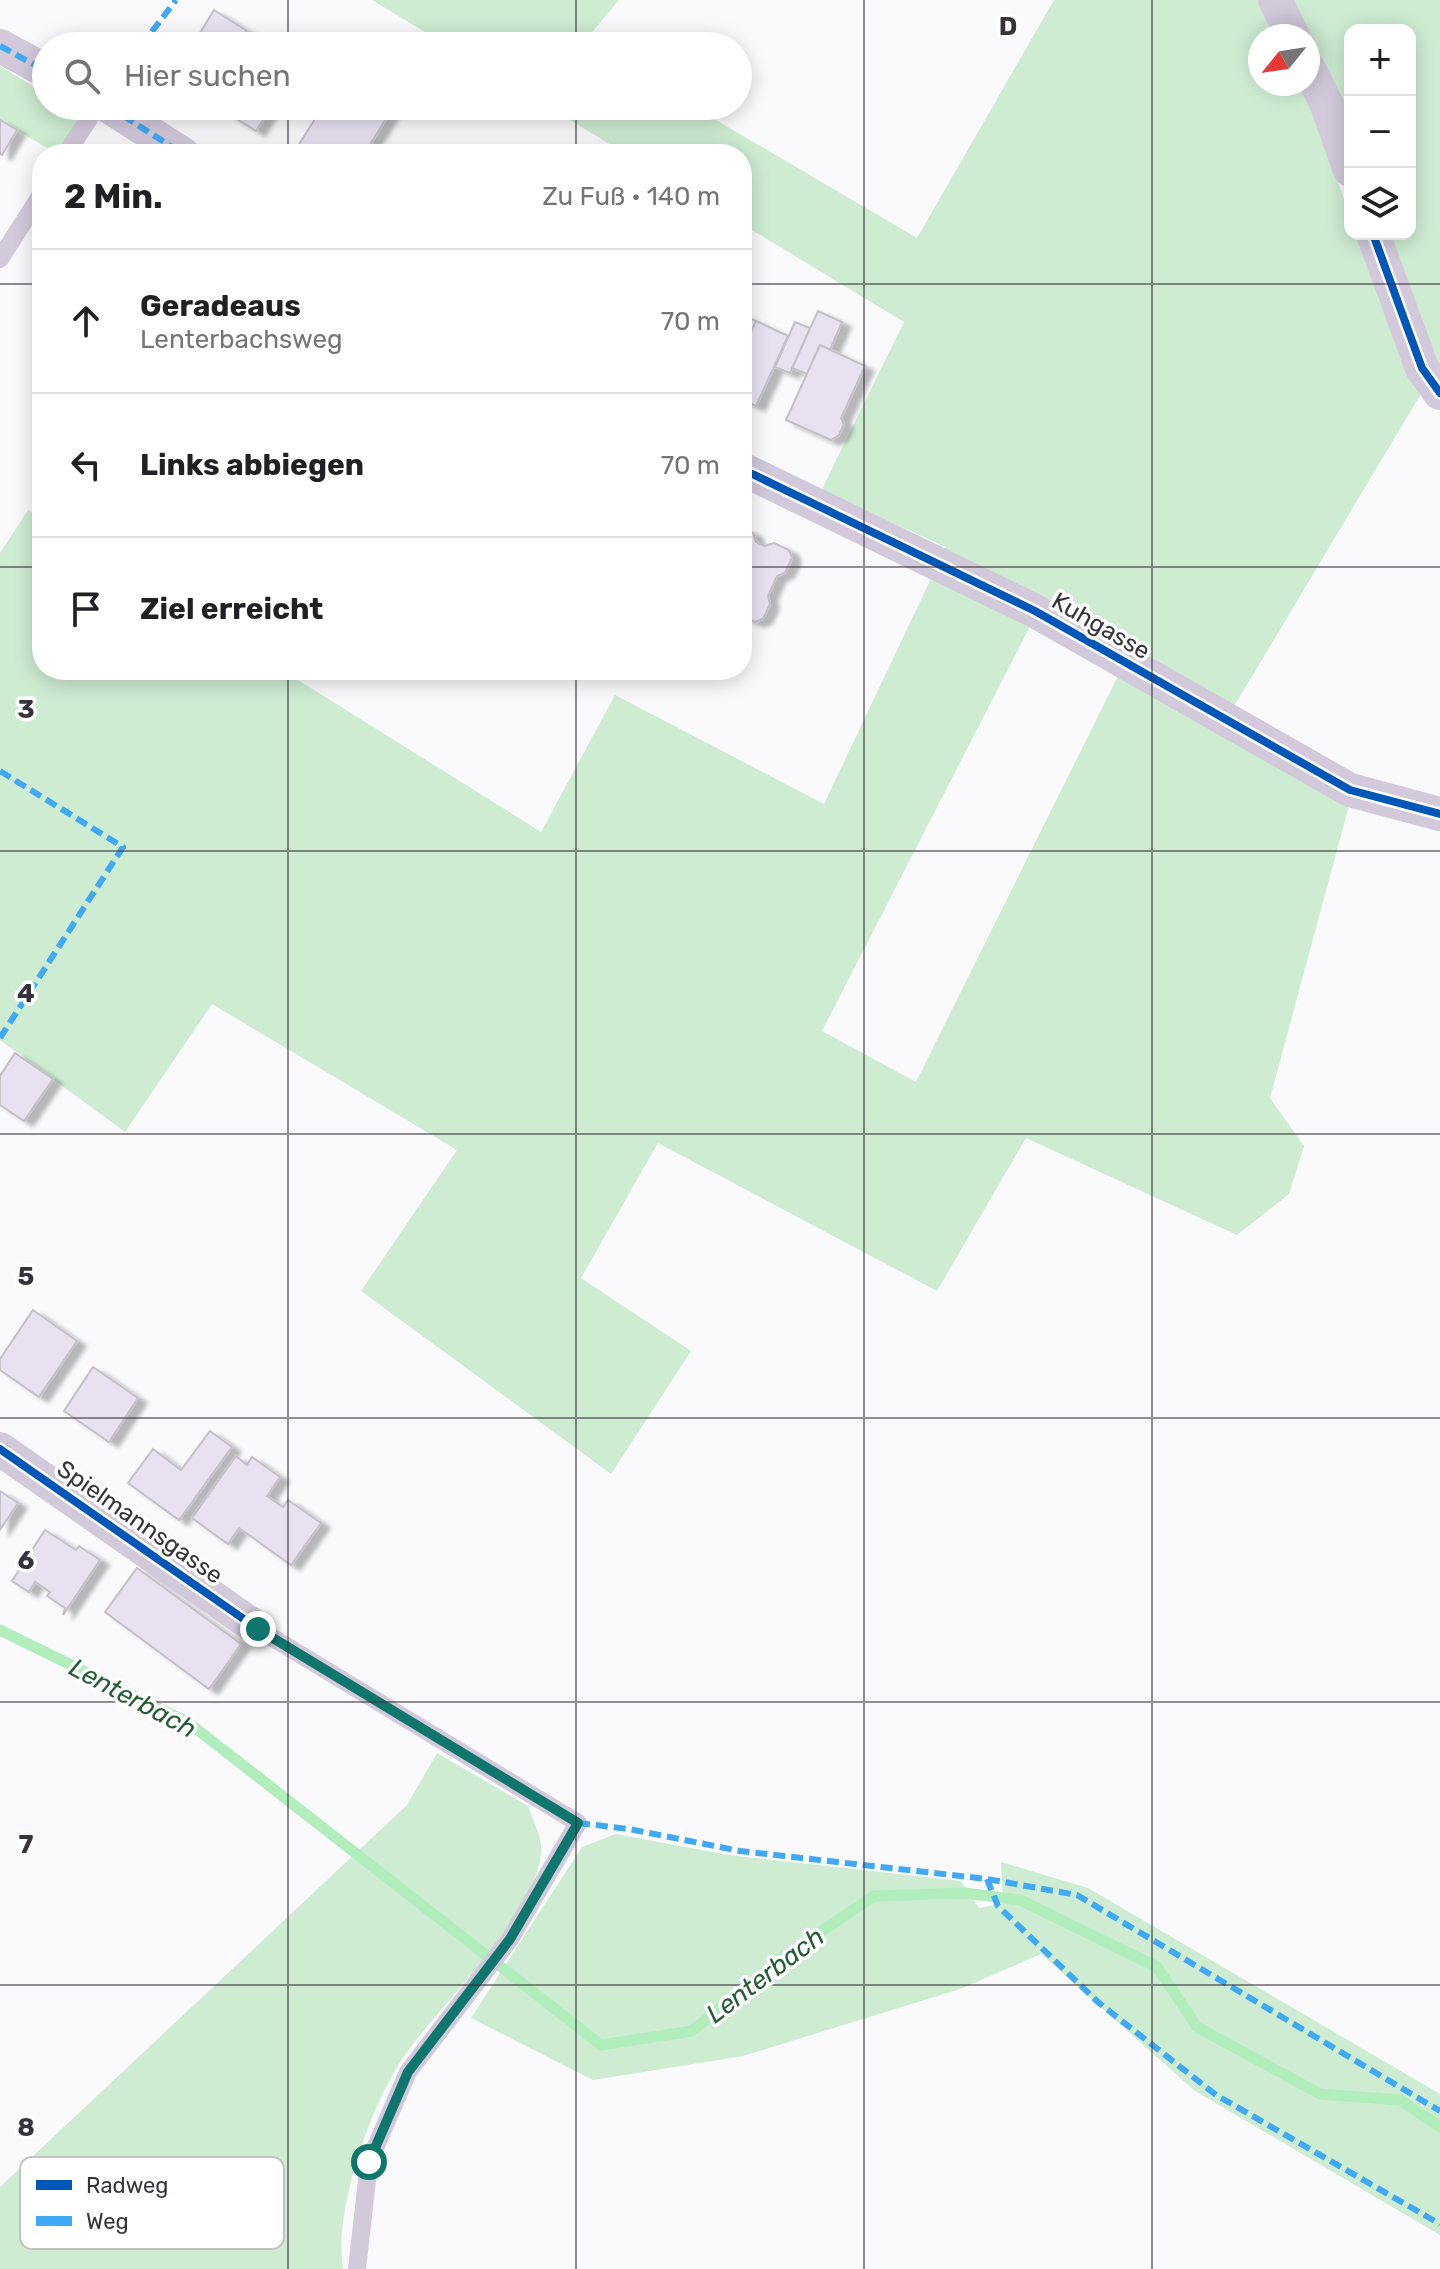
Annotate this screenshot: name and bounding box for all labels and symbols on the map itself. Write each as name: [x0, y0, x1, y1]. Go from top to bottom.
text: D: [999, 11, 1017, 42]
north arrow: [1248, 24, 1320, 96]
street label: Kuhgasse: [1047, 587, 1155, 665]
text: 3: [17, 694, 35, 725]
text: 4: [17, 978, 35, 1009]
text: 5: [18, 1261, 34, 1292]
street label: Spielmannsgasse: [52, 1454, 228, 1590]
text: 6: [18, 1545, 35, 1576]
route end: [240, 1611, 276, 1647]
water label: Lenterbach: [64, 1652, 202, 1745]
text: 7: [19, 1829, 34, 1860]
water label: Lenterbach: [700, 1921, 830, 2030]
text: 8: [17, 2112, 35, 2143]
route start: [351, 2144, 387, 2180]
legend: [20, 2157, 284, 2249]
text: Radweg: [86, 2172, 168, 2199]
text: Weg: [86, 2208, 129, 2235]

